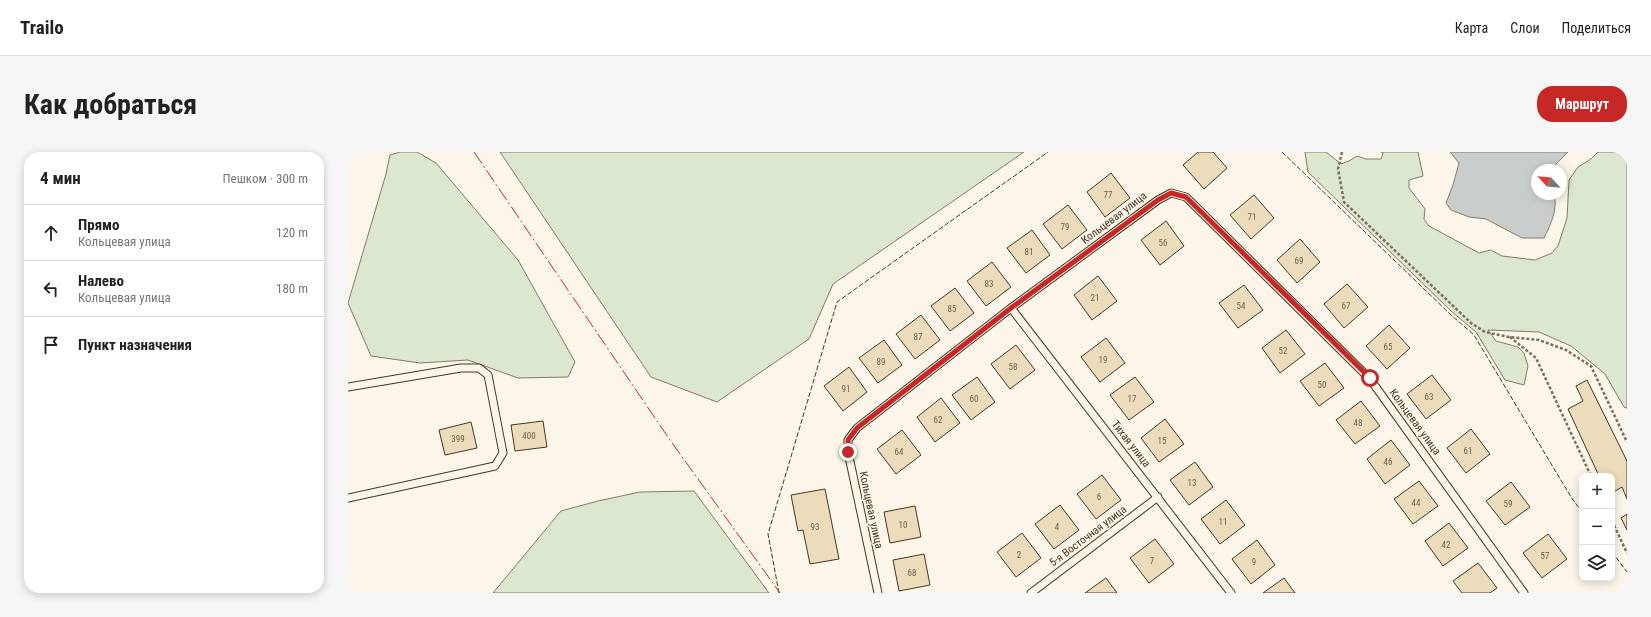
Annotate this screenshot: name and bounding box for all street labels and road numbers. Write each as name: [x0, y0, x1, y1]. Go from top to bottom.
street label: Кольцевая улица: [1079, 189, 1149, 247]
street label: Кольцевая улица: [1387, 386, 1443, 458]
street label: Тихая улица: [1109, 418, 1153, 470]
street label: Кольцевая улица: [856, 470, 886, 550]
street label: 5-я Восточная улица: [1047, 503, 1129, 569]

